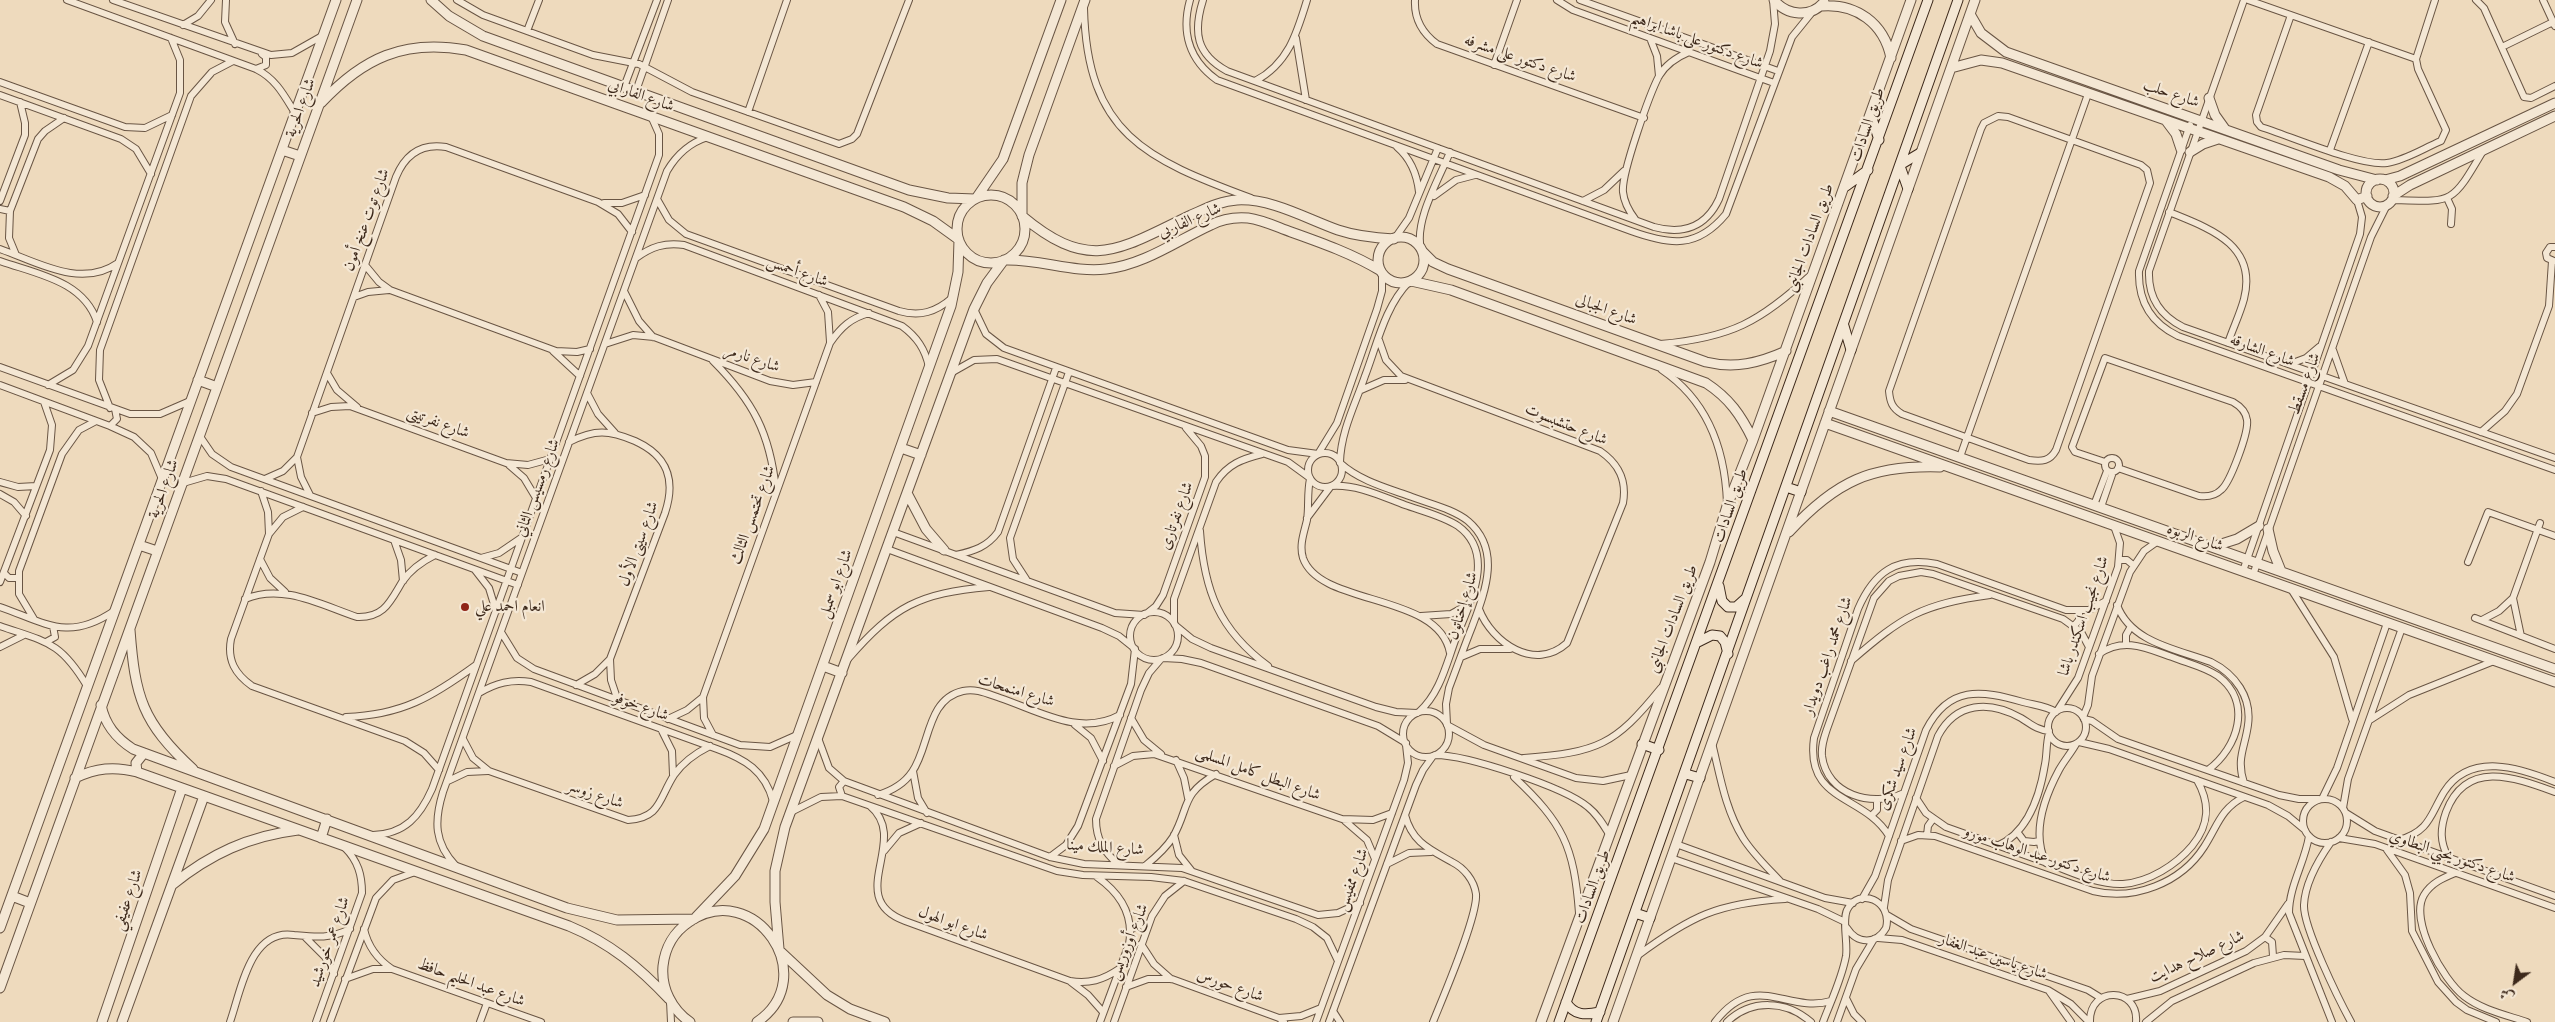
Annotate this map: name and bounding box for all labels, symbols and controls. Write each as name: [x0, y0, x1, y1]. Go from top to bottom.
street label: شارع دكتور على باشا ابراهيم: [1628, 8, 1766, 74]
street label: شارع دكتور على مشرفه: [1461, 31, 1579, 87]
street label: شارع الفارابي: [605, 75, 677, 117]
street label: شارع حلب: [2140, 75, 2202, 113]
street label: شارع الحرية: [281, 76, 321, 140]
street label: طريق السادات: [1846, 85, 1890, 165]
street label: شارع توت عنخ أمون: [340, 166, 394, 274]
street label: طريق السادات الجانبى: [1781, 181, 1839, 295]
street label: شارع الفاربي: [1156, 199, 1224, 243]
street label: شارع أحمس: [764, 252, 830, 292]
street label: شارع الجبالى: [1573, 290, 1639, 330]
street label: شارع الشارقه: [2227, 330, 2297, 372]
street label: شارع نارمر: [722, 341, 782, 377]
street label: شارع مسقط: [2285, 350, 2325, 418]
street label: شارع حتشبسوت: [1522, 400, 1610, 450]
street label: شارع نفرتيتى: [404, 403, 472, 443]
street label: شارع رمسيس الثاني: [511, 436, 565, 540]
street label: شارع الحرية: [144, 457, 184, 521]
street label: شارع تحتمس الثالث: [726, 463, 780, 567]
street label: طريق السادات: [1709, 466, 1753, 546]
street label: شارع نفرتارى: [1156, 479, 1198, 553]
street label: شارع سيتى الأول: [615, 499, 663, 589]
street label: شارع الربوه: [2164, 519, 2226, 557]
street label: شارع ابو سمبل: [815, 547, 857, 621]
street label: شارع نجيب اسكندر باشا: [2054, 553, 2114, 679]
street label: طريق السادات الجانبى: [1644, 562, 1702, 676]
street label: شارع إخناتون: [1444, 570, 1482, 642]
street label: شارع محمد راغب دويدار: [1799, 594, 1857, 718]
place label: انعام احمد علي: [475, 597, 545, 617]
marker: انعام احمد علي: [459, 601, 471, 613]
street label: شارع امنمحات: [975, 670, 1057, 712]
street label: شارع خوفو: [611, 688, 671, 726]
street label: شارع سيد شكرى: [1874, 725, 1922, 813]
street label: شارع البطل كامل المسلمى: [1193, 743, 1323, 805]
street label: شارع زوسر: [564, 776, 626, 814]
street label: شارع دكتور عبد الوهاب مورو: [1961, 822, 2113, 888]
street label: شارع دكتور يحيي البطاوي: [2387, 826, 2517, 888]
street label: شارع الملك مينا: [1066, 836, 1144, 860]
street label: شارع ممفيس: [1333, 846, 1373, 914]
street label: طريق السادات: [1571, 847, 1615, 927]
street label: شارع عفيفي: [109, 867, 147, 933]
street label: شارع عمر خورشيد: [306, 894, 354, 990]
street label: شارع أوزوريس: [1105, 901, 1153, 983]
street label: شارع ابو الهول: [916, 903, 990, 945]
street label: شارع صلاح هدايت: [2146, 927, 2248, 987]
street label: شارع ياسين عبد الغفار: [1936, 929, 2050, 985]
street label: شارع عبد الحليم حافظ: [415, 955, 527, 1011]
north arrow: [2490, 957, 2540, 1007]
street label: شارع حورس: [1194, 965, 1266, 1007]
text: ش: [2497, 984, 2517, 1006]

